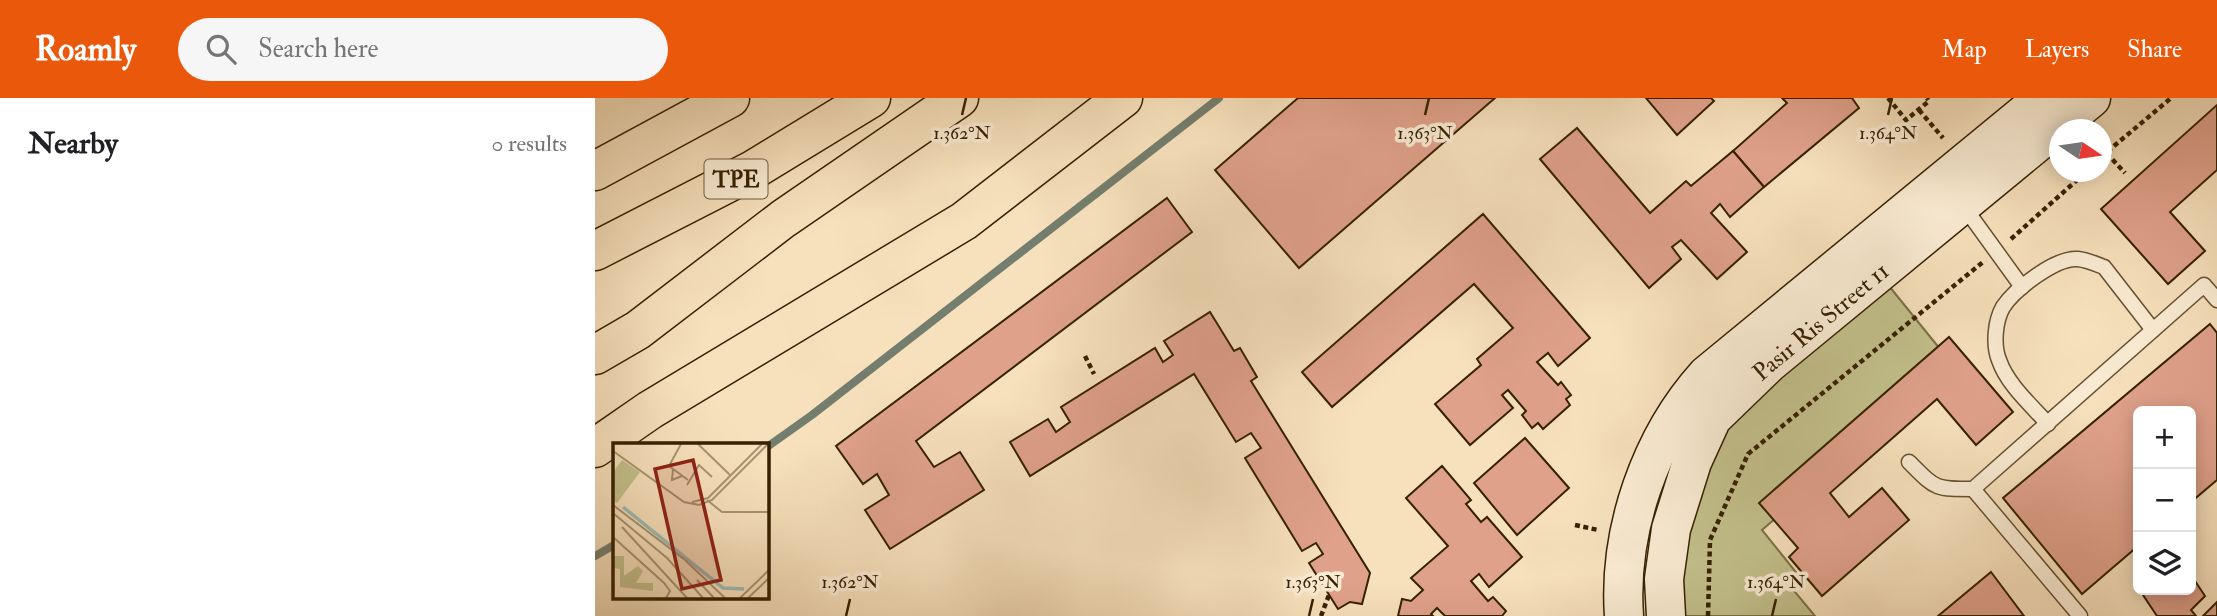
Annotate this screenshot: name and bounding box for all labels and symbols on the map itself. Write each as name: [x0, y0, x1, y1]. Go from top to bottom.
north arrow: [2049, 119, 2112, 182]
text: 1.362°N: [933, 122, 991, 145]
text: 1.363°N: [1397, 122, 1453, 145]
text: 1.364°N: [1859, 122, 1917, 145]
road number: TPE: [705, 159, 767, 198]
street label: Pasir Ris Street 11: [1746, 256, 1896, 388]
inset map: [613, 443, 768, 598]
text: 1.362°N: [821, 571, 879, 594]
text: 1.363°N: [1285, 571, 1341, 594]
text: 1.364°N: [1747, 571, 1805, 594]

